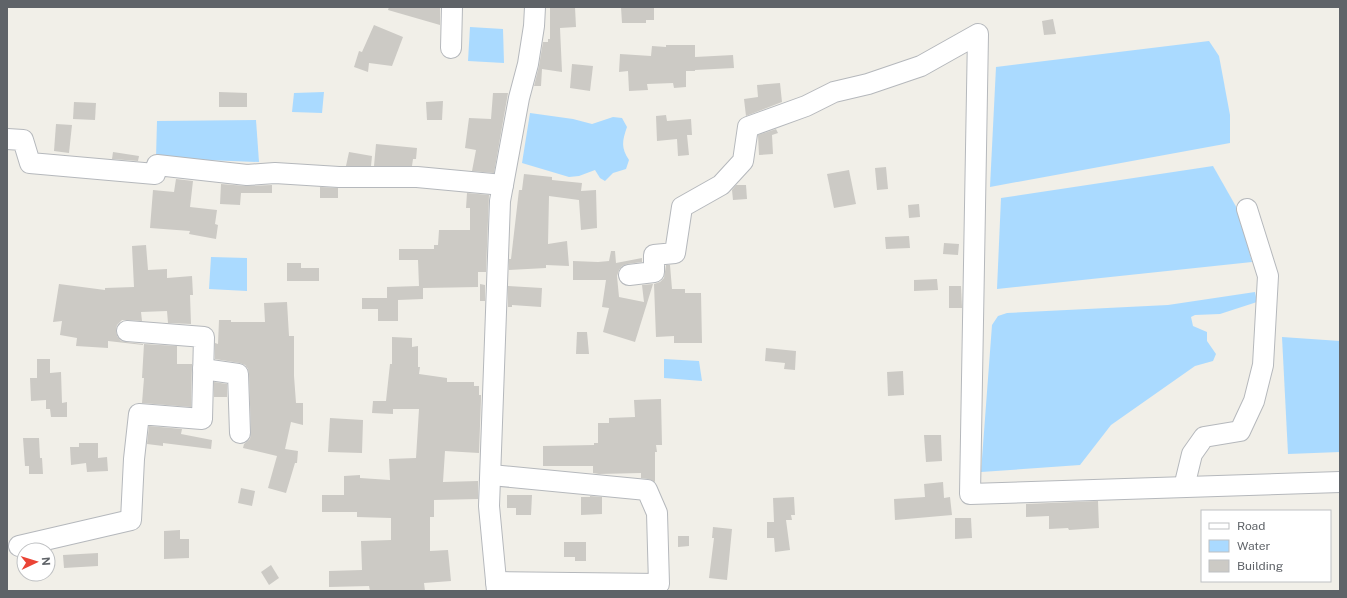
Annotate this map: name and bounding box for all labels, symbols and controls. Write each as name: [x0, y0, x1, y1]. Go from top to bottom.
legend: [1201, 510, 1331, 582]
text: Road: [1237, 519, 1265, 533]
text: Water: [1237, 539, 1271, 553]
north arrow: [16, 542, 56, 582]
text: N: [40, 557, 52, 566]
text: Building: [1237, 559, 1283, 573]

